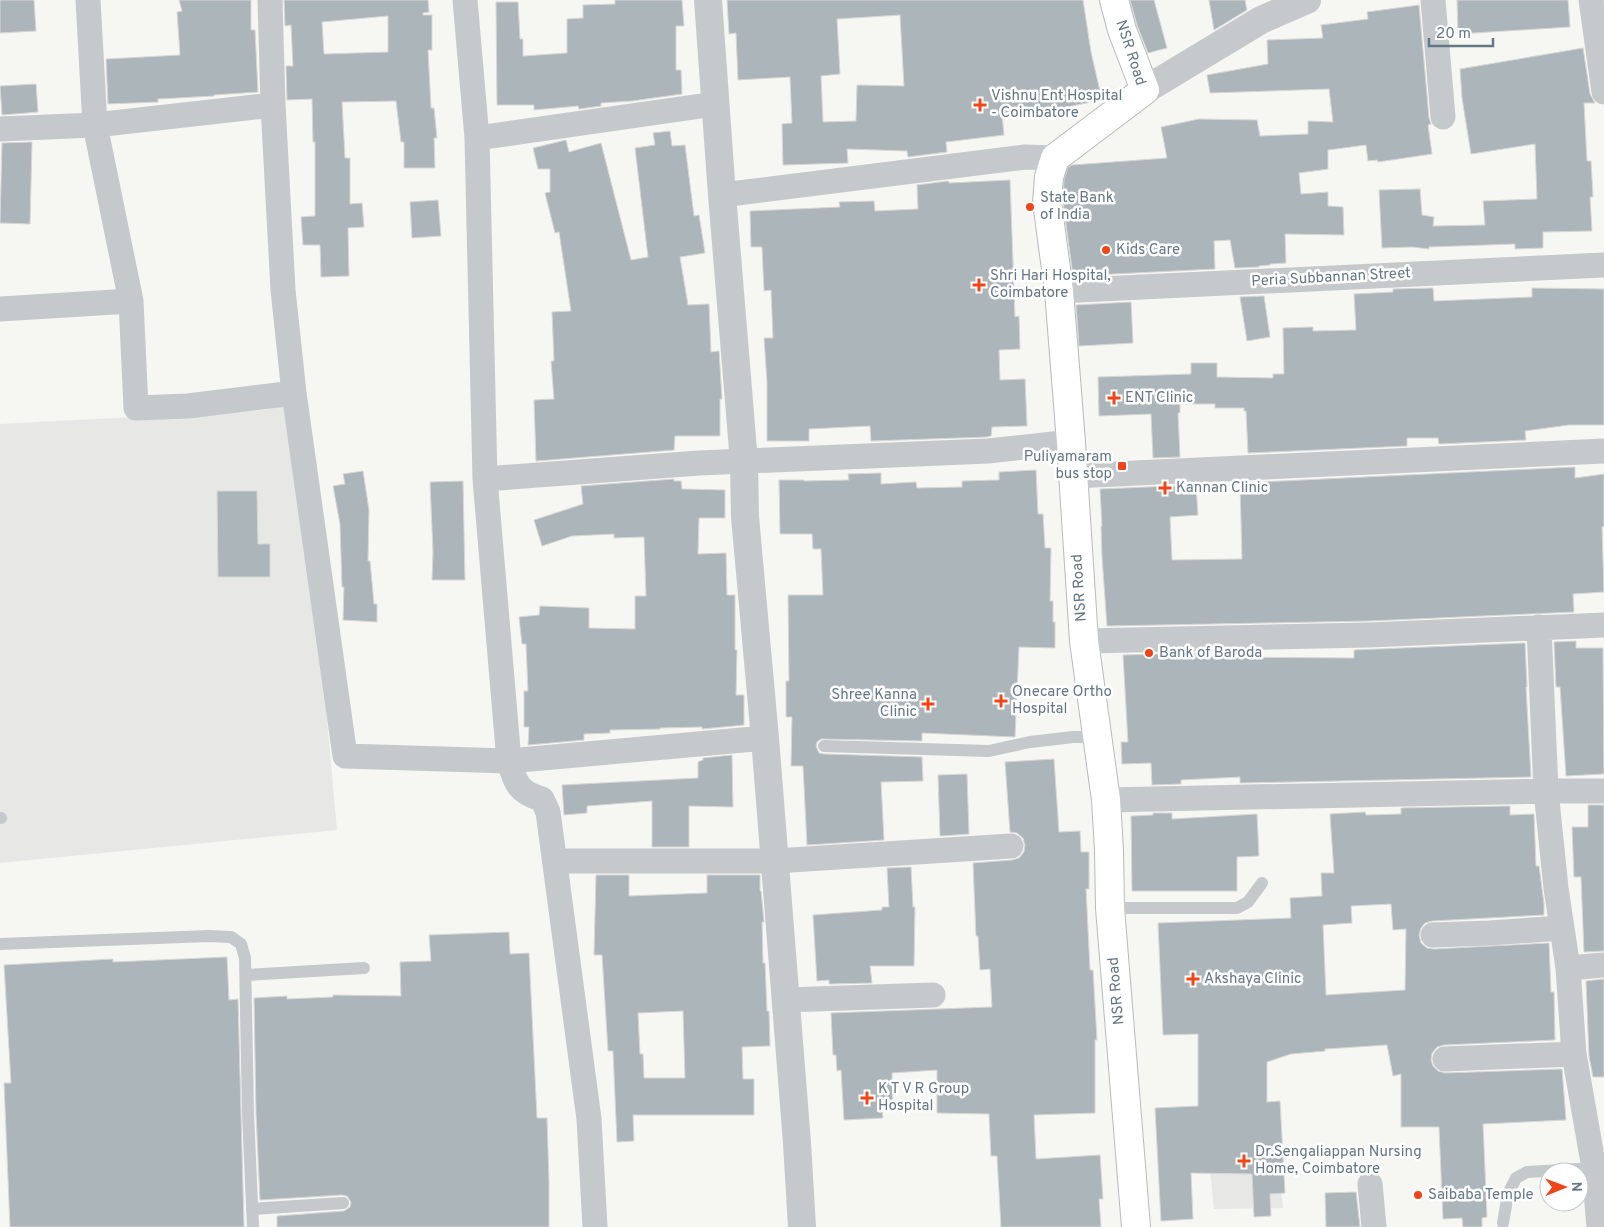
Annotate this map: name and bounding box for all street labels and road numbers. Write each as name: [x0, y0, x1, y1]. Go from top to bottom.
street label: NSR Road: [1110, 18, 1150, 88]
street label: Peria Subbannan Street: [1251, 264, 1411, 292]
street label: NSR Road: [1068, 553, 1092, 623]
street label: NSR Road: [1105, 956, 1129, 1026]

